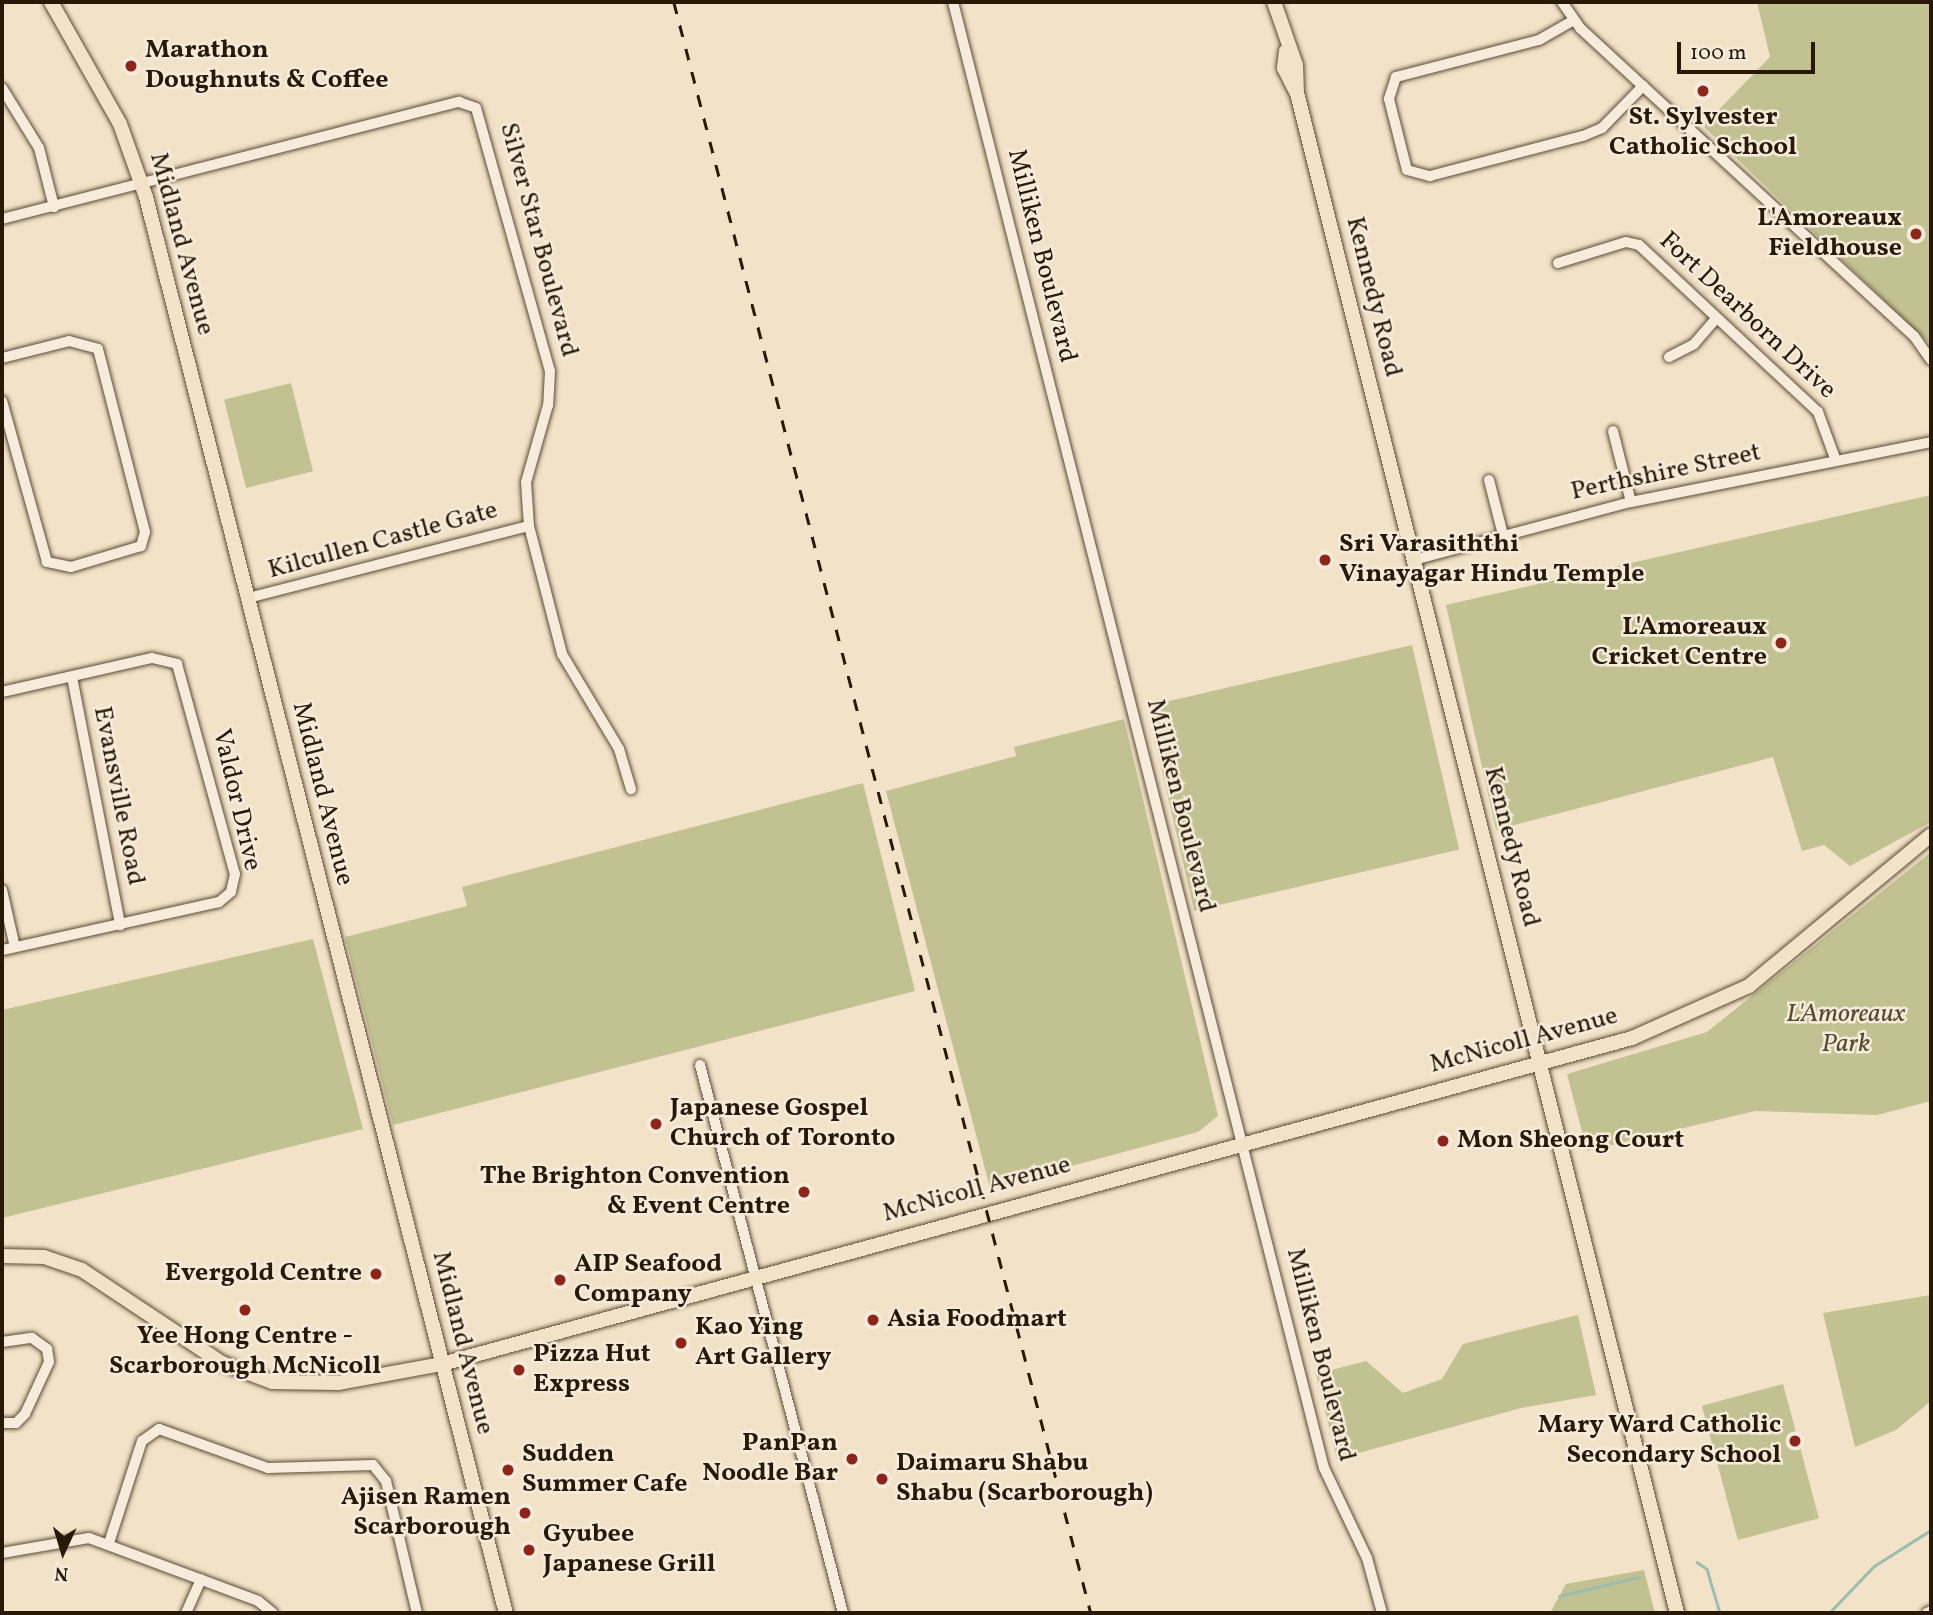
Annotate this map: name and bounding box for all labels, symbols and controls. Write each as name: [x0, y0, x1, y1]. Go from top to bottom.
scale bar: [1681, 28, 1819, 72]
place label: Marathon Doughnuts & Coffee: [145, 35, 389, 96]
text: 100 m: [1690, 39, 1747, 68]
marker: Marathon Doughnuts & Coffee: [123, 58, 139, 74]
marker: St. Sylvester Catholic School: [1695, 83, 1711, 99]
place label: St. Sylvester Catholic School: [1609, 102, 1797, 164]
street label: Silver Star Boulevard: [492, 120, 584, 360]
street label: Milliken Boulevard: [999, 146, 1083, 366]
street label: Midland Avenue: [142, 149, 220, 339]
place label: L'Amoreaux Fieldhouse: [1757, 203, 1902, 264]
street label: Kennedy Road: [1338, 213, 1408, 381]
street label: Fort Dearborn Drive: [1652, 226, 1842, 406]
marker: L'Amoreaux Fieldhouse: [1908, 226, 1924, 242]
street label: Perthshire Street: [1568, 438, 1764, 508]
street label: Kilcullen Castle Gate: [265, 495, 501, 587]
place label: Sri Varasiththi Vinayagar Hindu Temple: [1339, 529, 1645, 590]
marker: Sri Varasiththi Vinayagar Hindu Temple: [1317, 552, 1333, 568]
place label: L'Amoreaux Cricket Centre: [1591, 612, 1767, 674]
marker: L'Amoreaux Cricket Centre: [1773, 635, 1789, 651]
street label: Milliken Boulevard: [1138, 696, 1222, 916]
street label: Midland Avenue: [284, 699, 360, 889]
street label: Evansville Road: [85, 704, 151, 888]
street label: Valdor Drive: [205, 726, 267, 874]
street label: Kennedy Road: [1476, 763, 1546, 931]
park label: L'Amoreaux Park: [1786, 999, 1906, 1060]
street label: McNicoll Avenue: [1427, 1001, 1621, 1081]
place label: Japanese Gospel Church of Toronto: [670, 1093, 894, 1154]
marker: Japanese Gospel Church of Toronto: [648, 1116, 664, 1132]
place label: Mon Sheong Court: [1457, 1125, 1684, 1157]
marker: Mon Sheong Court: [1435, 1133, 1451, 1149]
street label: McNicoll Avenue: [880, 1150, 1074, 1230]
place label: The Brighton Convention & Event Centre: [480, 1161, 790, 1222]
marker: The Brighton Convention & Event Centre: [796, 1184, 812, 1200]
street label: Milliken Boulevard: [1278, 1245, 1362, 1465]
street label: Midland Avenue: [424, 1248, 500, 1438]
place label: AIP Seafood Company: [574, 1249, 722, 1310]
place label: Evergold Centre: [165, 1258, 362, 1290]
marker: Evergold Centre: [368, 1266, 384, 1282]
marker: AIP Seafood Company: [552, 1272, 568, 1288]
marker: Yee Hong Centre - Scarborough McNicoll: [237, 1302, 253, 1318]
place label: Asia Foodmart: [887, 1304, 1067, 1336]
place label: Kao Ying Art Gallery: [695, 1312, 831, 1374]
marker: Asia Foodmart: [865, 1312, 881, 1328]
place label: Yee Hong Centre - Scarborough McNicoll: [109, 1321, 381, 1382]
marker: Kao Ying Art Gallery: [673, 1335, 689, 1351]
place label: Pizza Hut Express: [533, 1339, 651, 1400]
marker: Pizza Hut Express: [511, 1362, 527, 1378]
place label: Mary Ward Catholic Secondary School: [1537, 1410, 1781, 1472]
place label: PanPan Noodle Bar: [702, 1428, 838, 1490]
marker: Mary Ward Catholic Secondary School: [1787, 1433, 1803, 1449]
place label: Sudden Summer Cafe: [522, 1439, 687, 1500]
place label: Daimaru Shabu Shabu (Scarborough): [896, 1448, 1153, 1510]
marker: PanPan Noodle Bar: [844, 1451, 860, 1467]
marker: Sudden Summer Cafe: [500, 1462, 516, 1478]
marker: Daimaru Shabu Shabu (Scarborough): [874, 1471, 890, 1487]
place label: Ajisen Ramen Scarborough: [341, 1482, 511, 1544]
marker: Ajisen Ramen Scarborough: [517, 1505, 533, 1521]
north arrow: [28, 1517, 98, 1587]
place label: Gyubee Japanese Grill: [543, 1519, 715, 1580]
marker: Gyubee Japanese Grill: [521, 1542, 537, 1558]
text: N: [54, 1559, 69, 1586]

